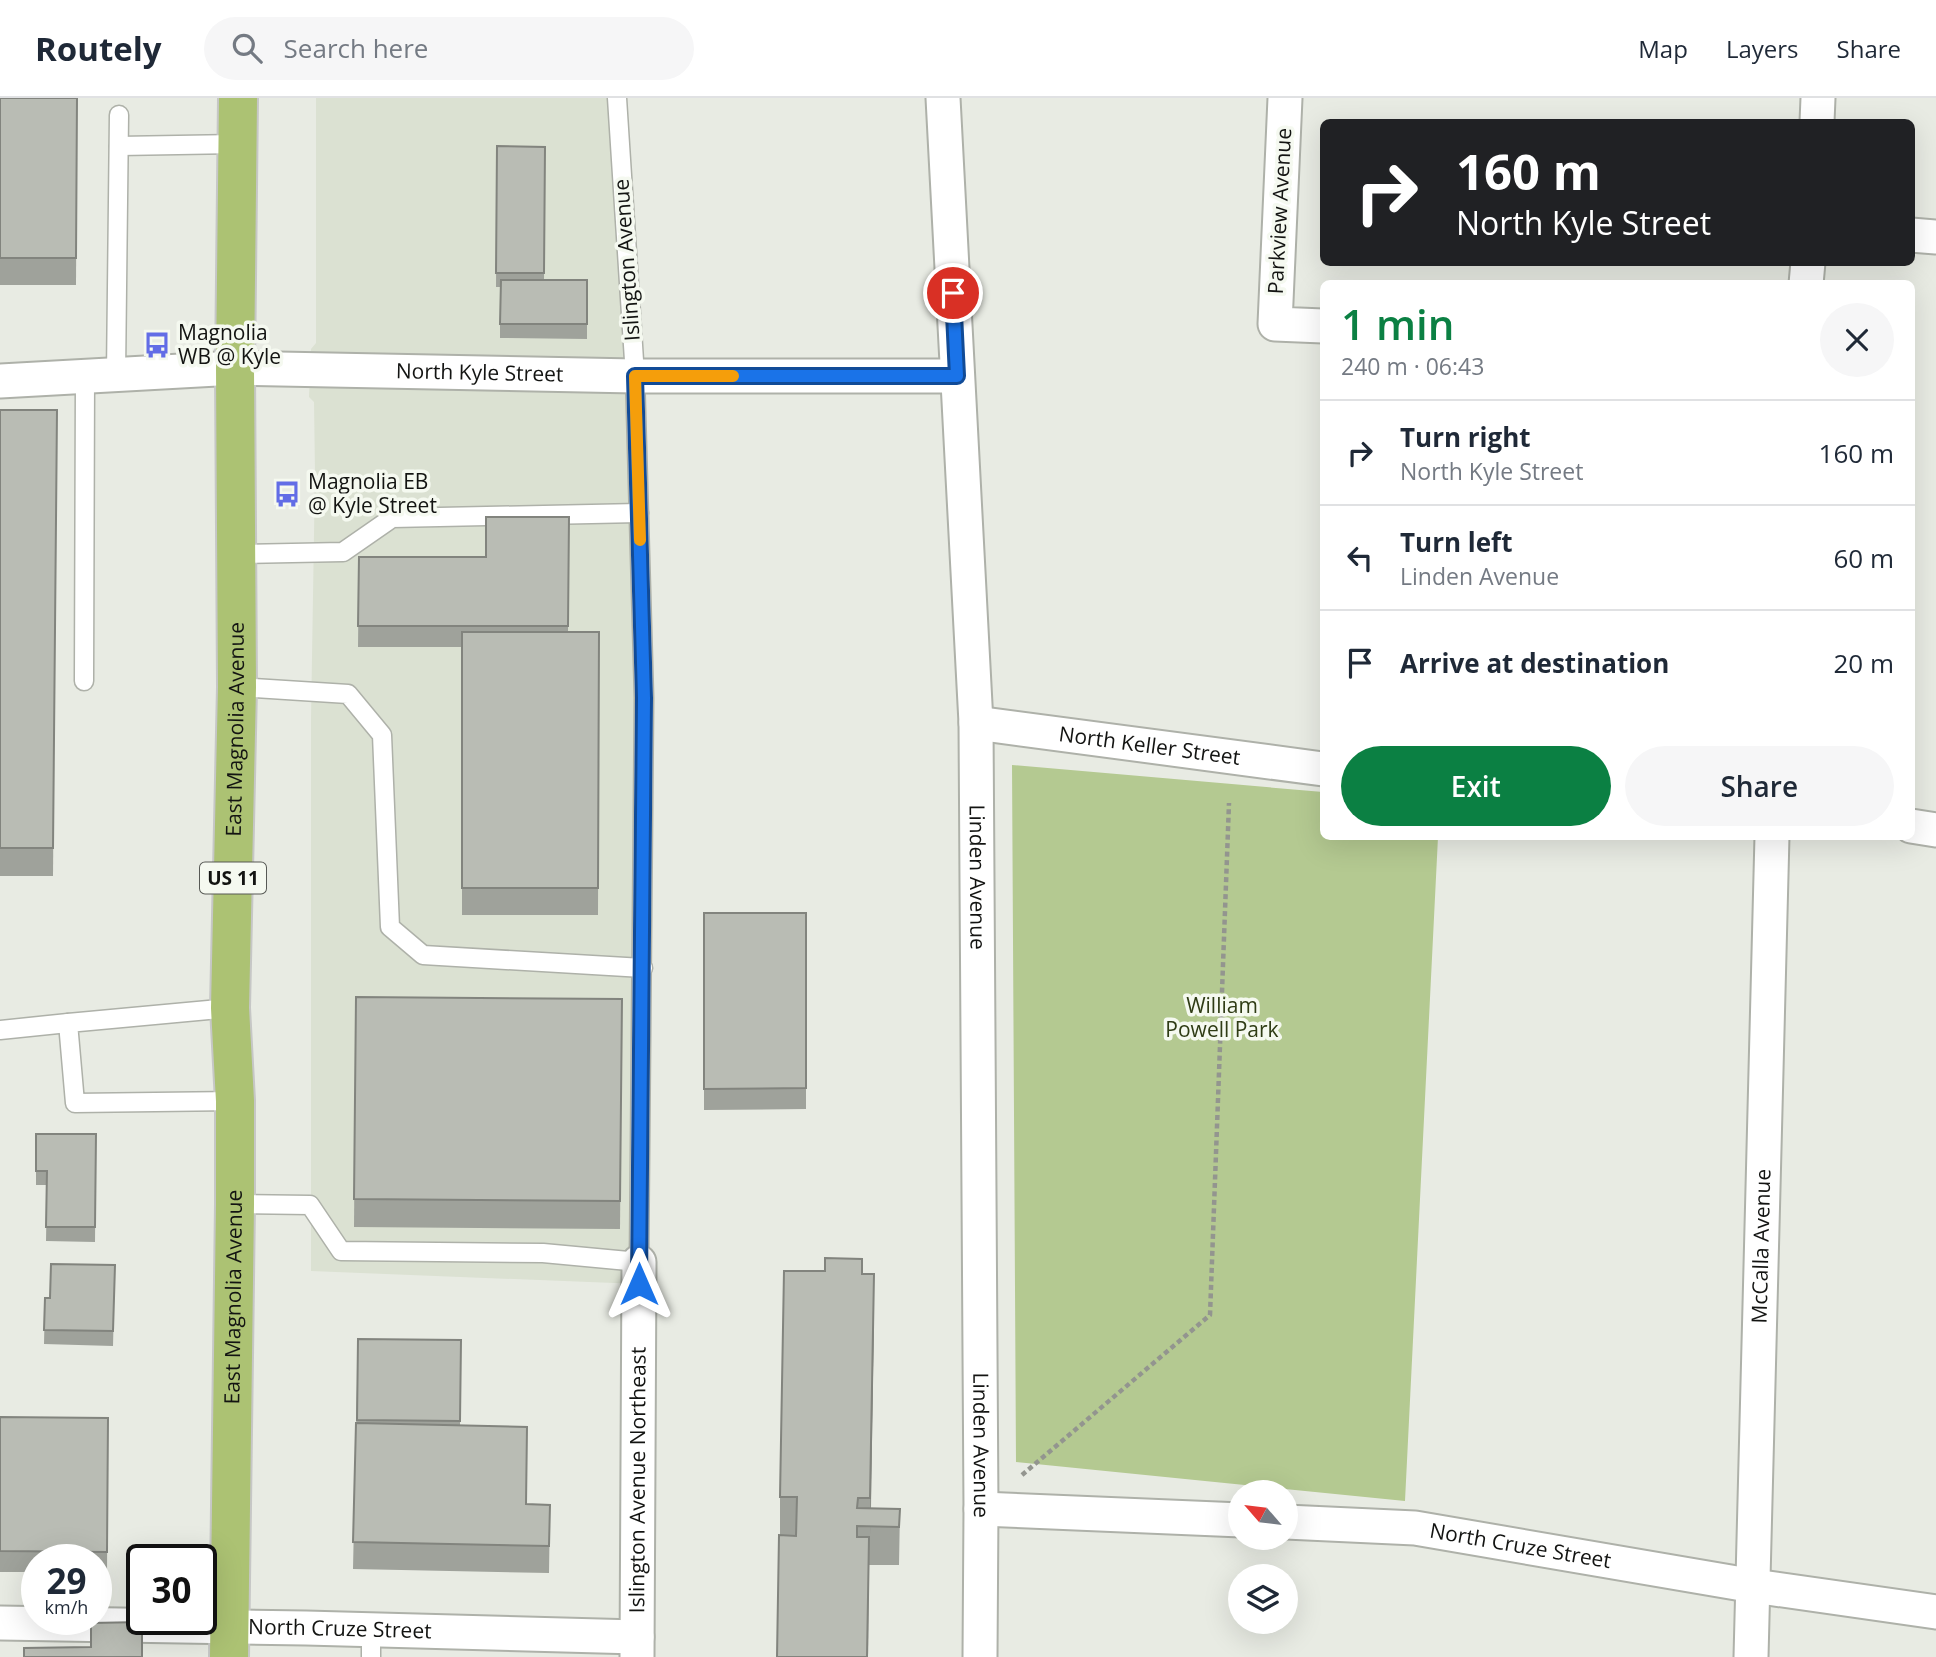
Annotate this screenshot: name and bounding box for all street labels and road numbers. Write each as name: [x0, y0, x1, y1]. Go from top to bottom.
street label: Parkview Avenue: [1261, 127, 1297, 295]
street label: Islington Avenue: [606, 178, 646, 342]
street label: North Kyle Street: [396, 356, 564, 388]
street label: East Magnolia Avenue: [219, 622, 250, 837]
street label: North Keller Street: [1057, 719, 1242, 771]
street label: Linden Avenue: [964, 804, 992, 950]
road number: US 11: [200, 862, 266, 894]
street label: McCalla Avenue: [1745, 1168, 1776, 1324]
street label: East Magnolia Avenue: [217, 1190, 248, 1405]
street label: Islington Avenue Northeast: [622, 1347, 652, 1613]
street label: Linden Avenue: [967, 1372, 996, 1518]
street label: North Cruze Street: [1428, 1516, 1613, 1574]
street label: North Cruze Street: [248, 1612, 432, 1644]

